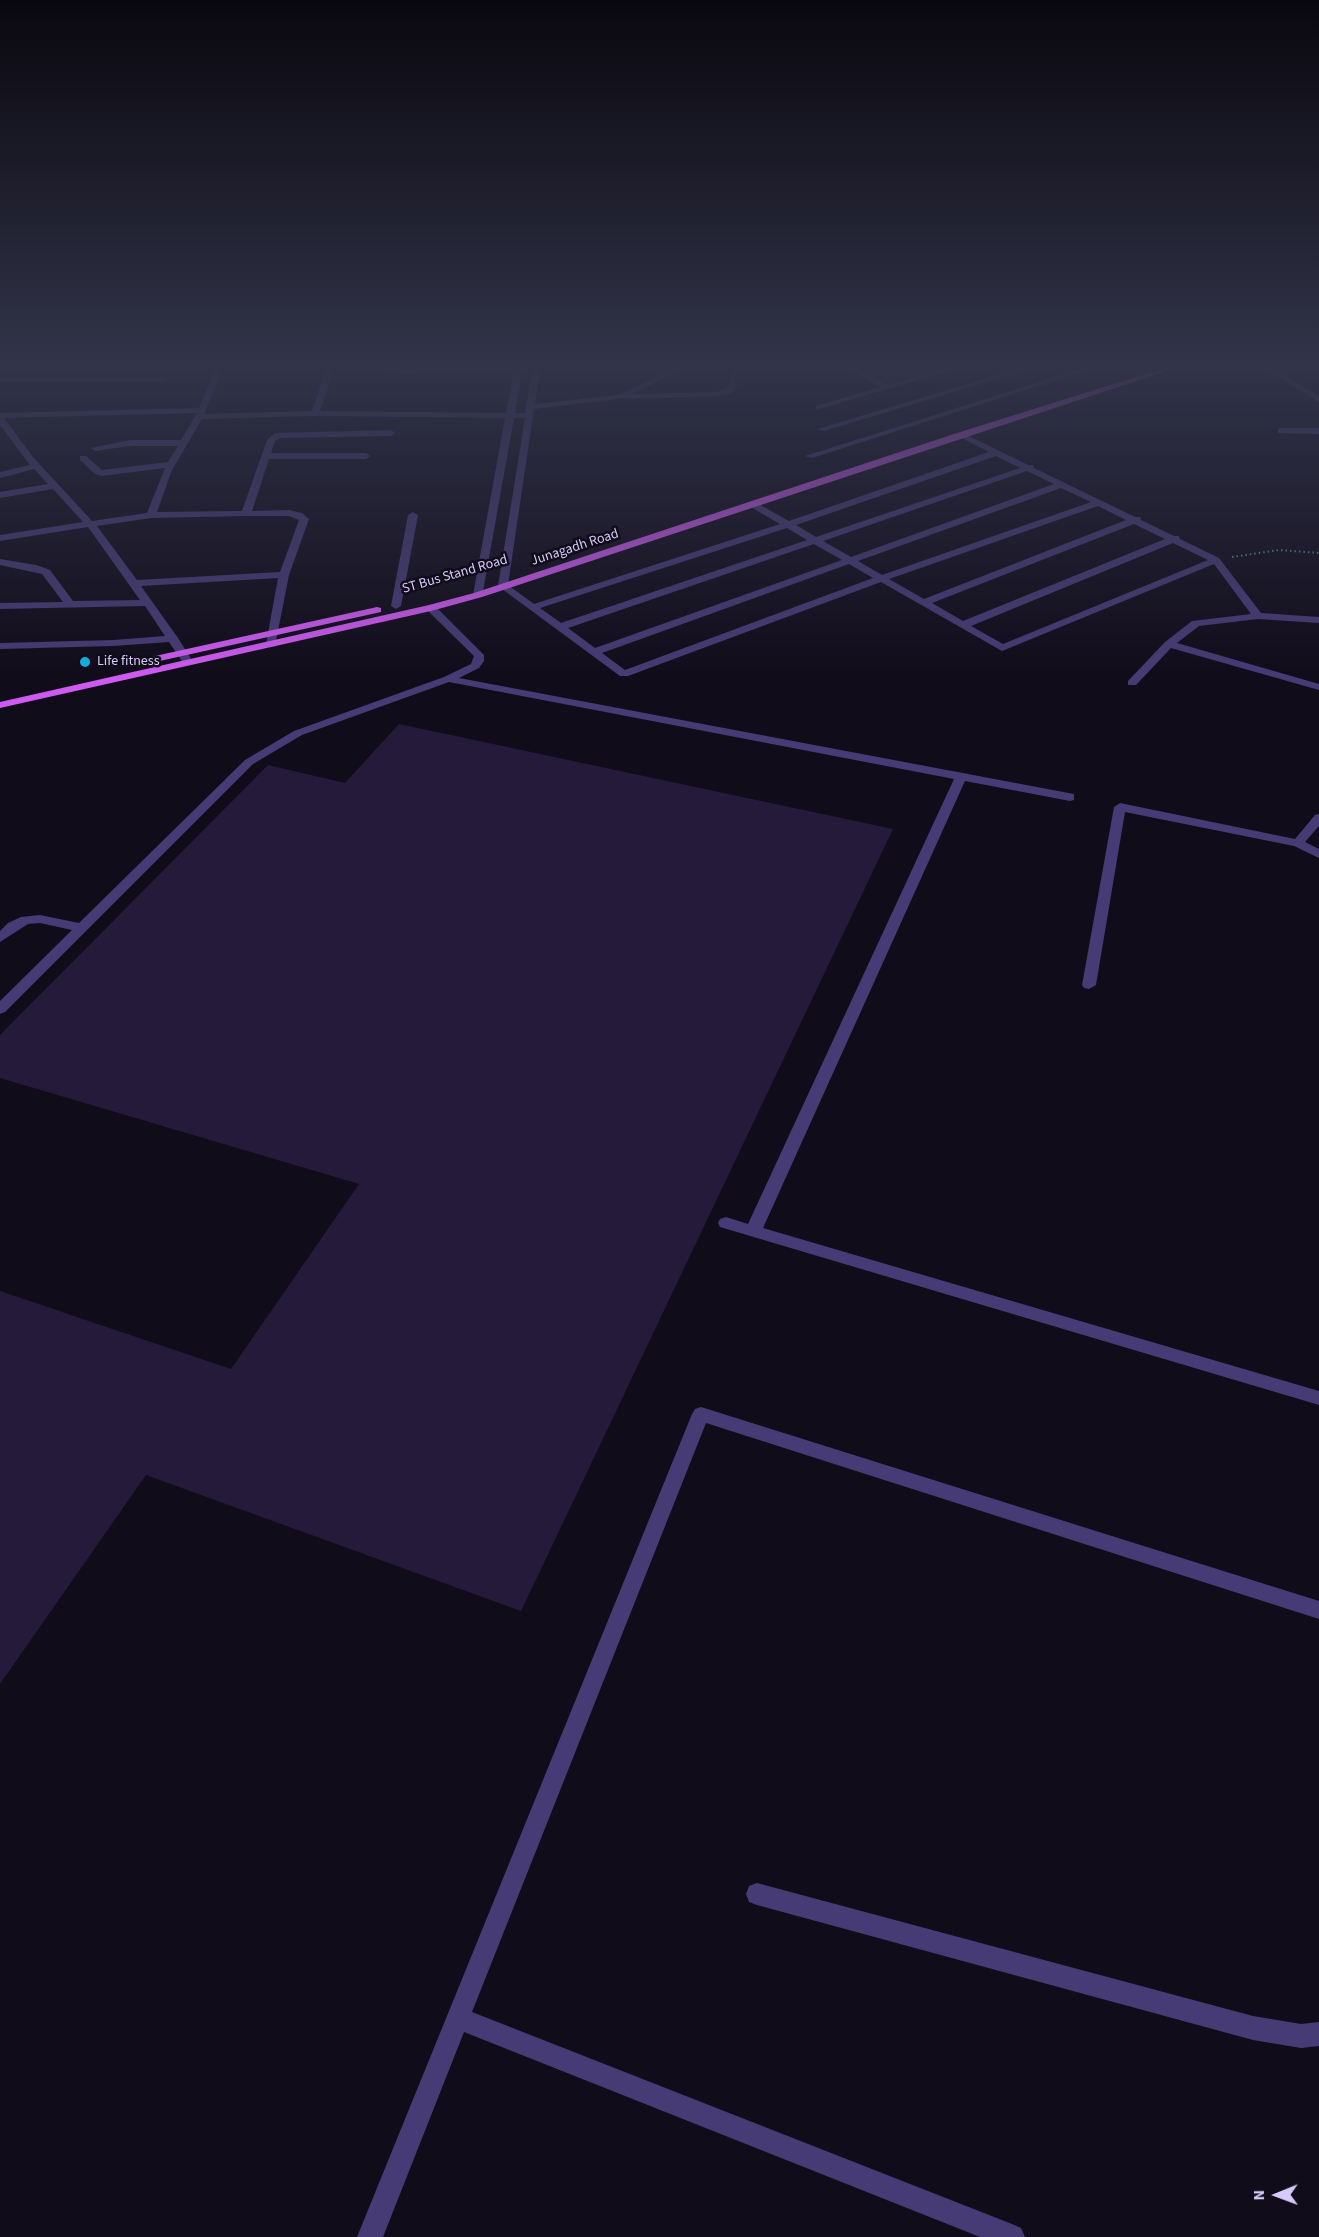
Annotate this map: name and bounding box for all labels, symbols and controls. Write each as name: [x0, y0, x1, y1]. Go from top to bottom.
street label: Junagadh Road: [529, 526, 621, 570]
street label: ST Bus Stand Road: [400, 552, 510, 598]
place label: Life fitness: [97, 654, 160, 670]
marker: Life fitness: [78, 655, 92, 669]
north arrow: [1247, 2165, 1307, 2225]
text: N: [1248, 2190, 1270, 2201]

